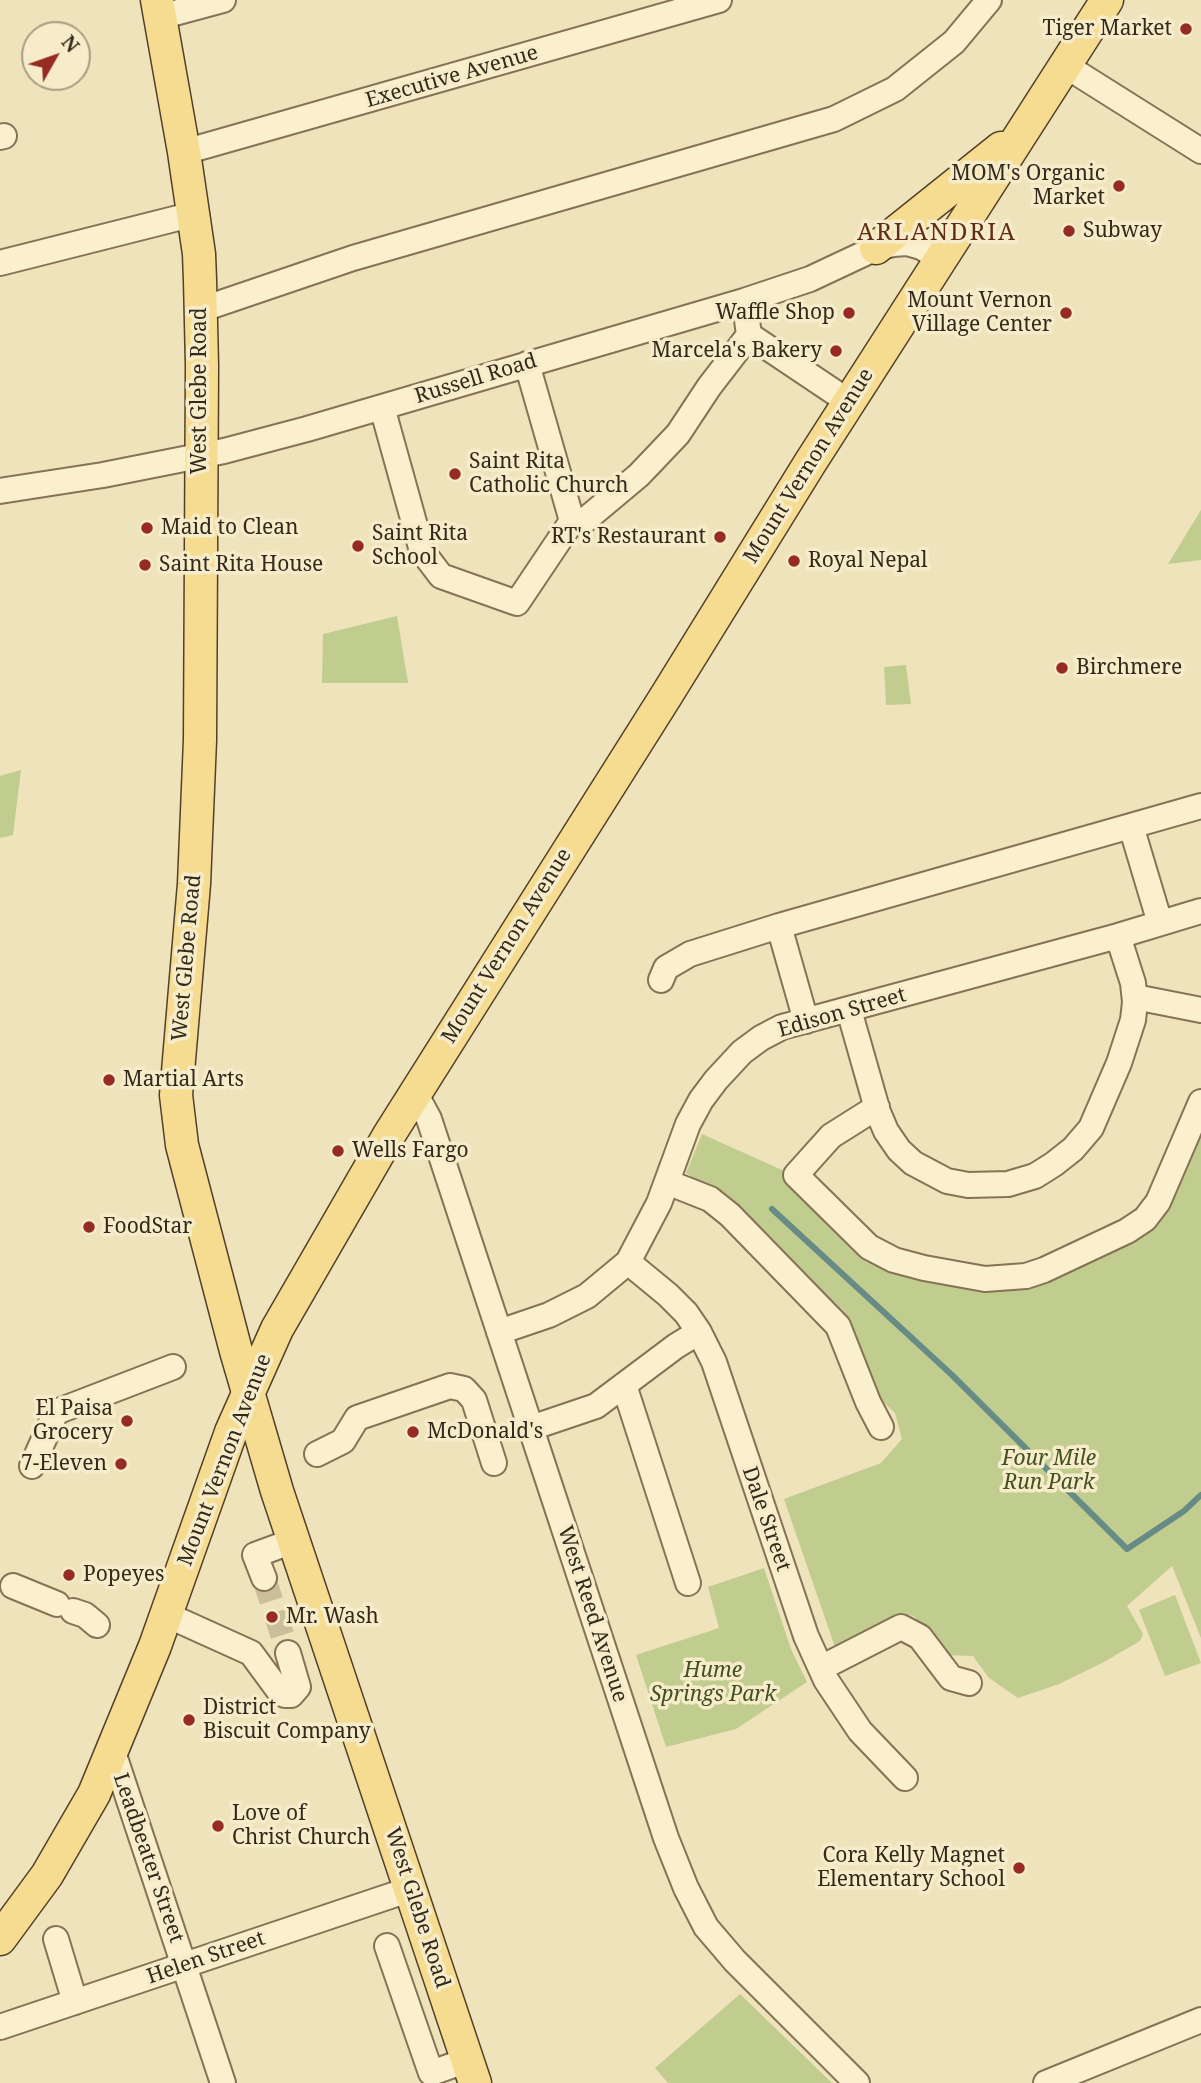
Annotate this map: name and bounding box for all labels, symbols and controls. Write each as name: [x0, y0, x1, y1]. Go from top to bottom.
place label: Tiger Market: [1043, 16, 1172, 42]
north arrow: [21, 21, 91, 91]
marker: Tiger Market: [1178, 21, 1194, 37]
text: N: [56, 30, 85, 58]
street label: Executive Avenue: [363, 40, 541, 114]
place label: MOM's Organic Market: [951, 161, 1105, 211]
marker: MOM's Organic Market: [1111, 178, 1127, 194]
place label: Subway: [1083, 218, 1162, 244]
district label: ARLANDRIA: [858, 219, 1016, 247]
marker: Subway: [1061, 223, 1077, 239]
place label: Mount Vernon Village Center: [907, 288, 1052, 338]
place label: Waffle Shop: [715, 300, 835, 326]
marker: Waffle Shop: [841, 305, 857, 321]
marker: Mount Vernon Village Center: [1058, 305, 1074, 321]
street label: West Glebe Road: [187, 307, 213, 475]
place label: Marcela's Bakery: [652, 338, 822, 364]
marker: Marcela's Bakery: [828, 343, 844, 359]
street label: Russell Road: [412, 348, 540, 410]
street label: Mount Vernon Avenue: [739, 364, 879, 568]
place label: Saint Rita Catholic Church: [469, 449, 629, 499]
marker: Saint Rita Catholic Church: [447, 466, 463, 482]
place label: Maid to Clean: [161, 515, 299, 541]
marker: Maid to Clean: [139, 520, 155, 536]
place label: Saint Rita School: [372, 521, 468, 571]
place label: RT's Restaurant: [551, 524, 706, 550]
marker: RT's Restaurant: [712, 529, 728, 545]
marker: Saint Rita School: [350, 538, 366, 554]
place label: Royal Nepal: [808, 548, 928, 574]
place label: Saint Rita House: [159, 552, 323, 578]
marker: Royal Nepal: [786, 553, 802, 569]
marker: Saint Rita House: [137, 557, 153, 573]
place label: Birchmere: [1076, 655, 1182, 681]
marker: Birchmere: [1054, 660, 1070, 676]
street label: Mount Vernon Avenue: [437, 844, 577, 1048]
street label: West Glebe Road: [167, 874, 207, 1042]
street label: Edison Street: [775, 983, 909, 1043]
place label: Martial Arts: [123, 1067, 244, 1093]
marker: Martial Arts: [101, 1072, 117, 1088]
place label: Wells Fargo: [352, 1138, 469, 1164]
marker: Wells Fargo: [330, 1143, 346, 1159]
place label: FoodStar: [103, 1214, 192, 1240]
marker: FoodStar: [81, 1219, 97, 1235]
street label: Mount Vernon Avenue: [173, 1350, 277, 1570]
place label: El Paisa Grocery: [33, 1396, 113, 1446]
marker: El Paisa Grocery: [119, 1413, 135, 1429]
place label: McDonald's: [427, 1419, 543, 1445]
marker: McDonald's: [405, 1424, 421, 1440]
park label: Four Mile Run Park: [1002, 1446, 1096, 1496]
place label: 7-Eleven: [21, 1451, 107, 1477]
marker: 7-Eleven: [113, 1456, 129, 1472]
street label: Dale Street: [736, 1463, 796, 1575]
street label: West Reed Avenue: [552, 1523, 632, 1705]
place label: Popeyes: [83, 1562, 165, 1588]
marker: Popeyes: [61, 1567, 77, 1583]
place label: Mr. Wash: [286, 1604, 379, 1630]
marker: Mr. Wash: [264, 1609, 280, 1625]
park label: Hume Springs Park: [650, 1658, 776, 1708]
place label: District Biscuit Company: [203, 1695, 371, 1745]
marker: District Biscuit Company: [181, 1712, 197, 1728]
street label: Leadbeater Street: [107, 1770, 189, 1946]
place label: Love of Christ Church: [232, 1801, 370, 1851]
marker: Love of Christ Church: [210, 1818, 226, 1834]
street label: West Glebe Road: [379, 1825, 455, 1991]
place label: Cora Kelly Magnet Elementary School: [817, 1843, 1005, 1893]
marker: Cora Kelly Magnet Elementary School: [1011, 1860, 1027, 1876]
street label: Helen Street: [144, 1926, 268, 1990]

